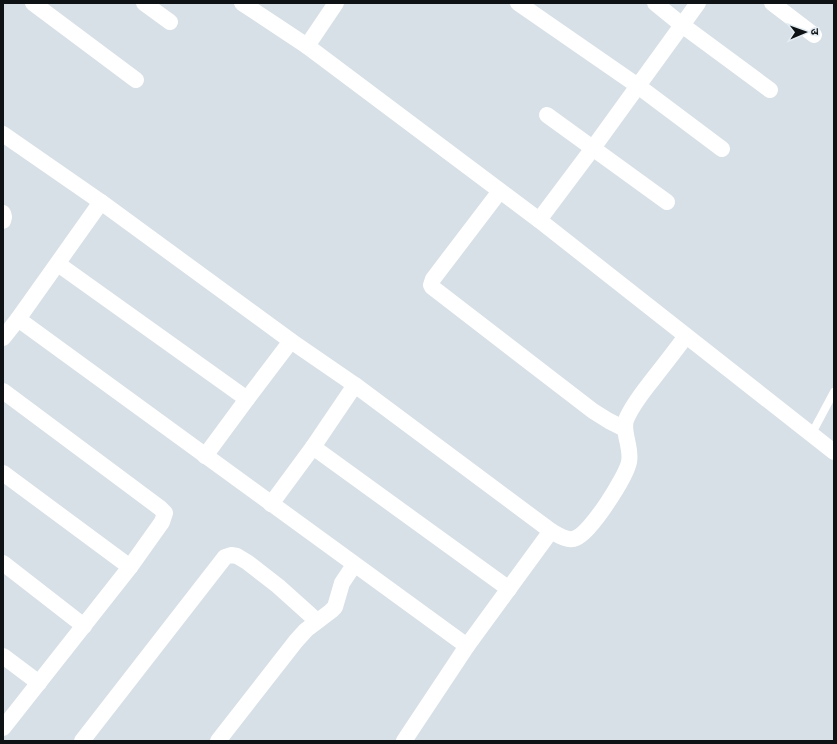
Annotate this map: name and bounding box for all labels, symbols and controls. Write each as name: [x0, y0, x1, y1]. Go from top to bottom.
north arrow: [785, 12, 825, 52]
text: उ: [809, 28, 821, 36]

